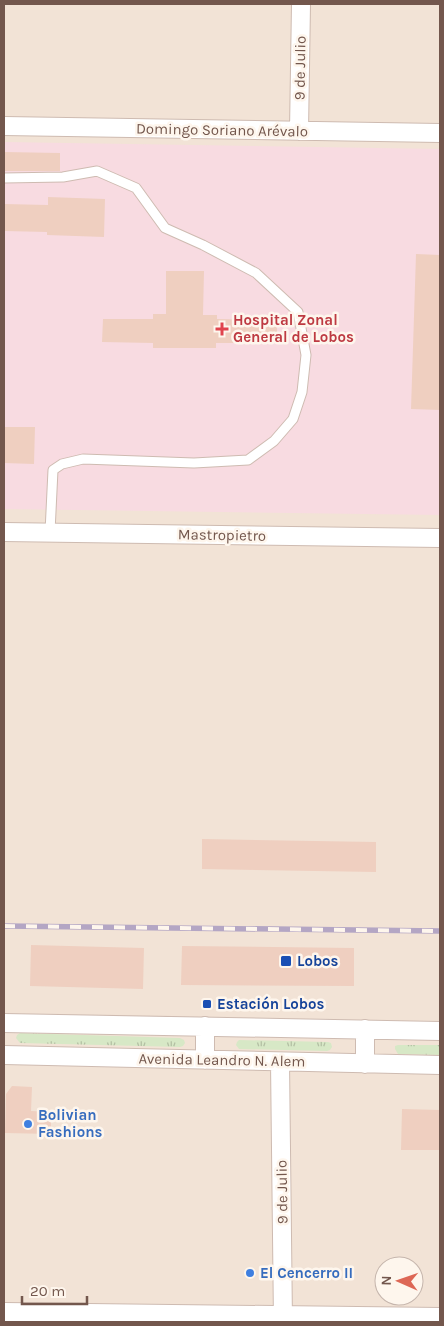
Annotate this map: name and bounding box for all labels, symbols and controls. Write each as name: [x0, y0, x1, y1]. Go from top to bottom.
street label: 9 de Julio: [290, 36, 310, 100]
street label: Domingo Soriano Arévalo: [136, 120, 308, 140]
place label: Hospital Zonal General de Lobos: [233, 311, 354, 346]
marker: Hospital Zonal General de Lobos: [215, 322, 229, 336]
street label: Mastropietro: [178, 525, 266, 545]
place label: Lobos: [297, 952, 339, 970]
marker: Lobos: [279, 954, 293, 968]
place label: Estación Lobos: [217, 995, 324, 1013]
marker: Estación Lobos: [201, 998, 213, 1010]
street label: Avenida Leandro N. Alem: [138, 1050, 306, 1070]
place label: Bolivian Fashions: [38, 1106, 103, 1141]
marker: Bolivian Fashions: [22, 1118, 34, 1130]
street label: 9 de Julio: [272, 1160, 292, 1224]
north arrow: [374, 1256, 424, 1306]
place label: El Cencerro II: [260, 1264, 353, 1282]
marker: El Cencerro II: [244, 1267, 256, 1279]
scale bar: [22, 1274, 88, 1306]
text: N: [378, 1275, 395, 1286]
text: 20 m: [30, 1282, 65, 1300]

